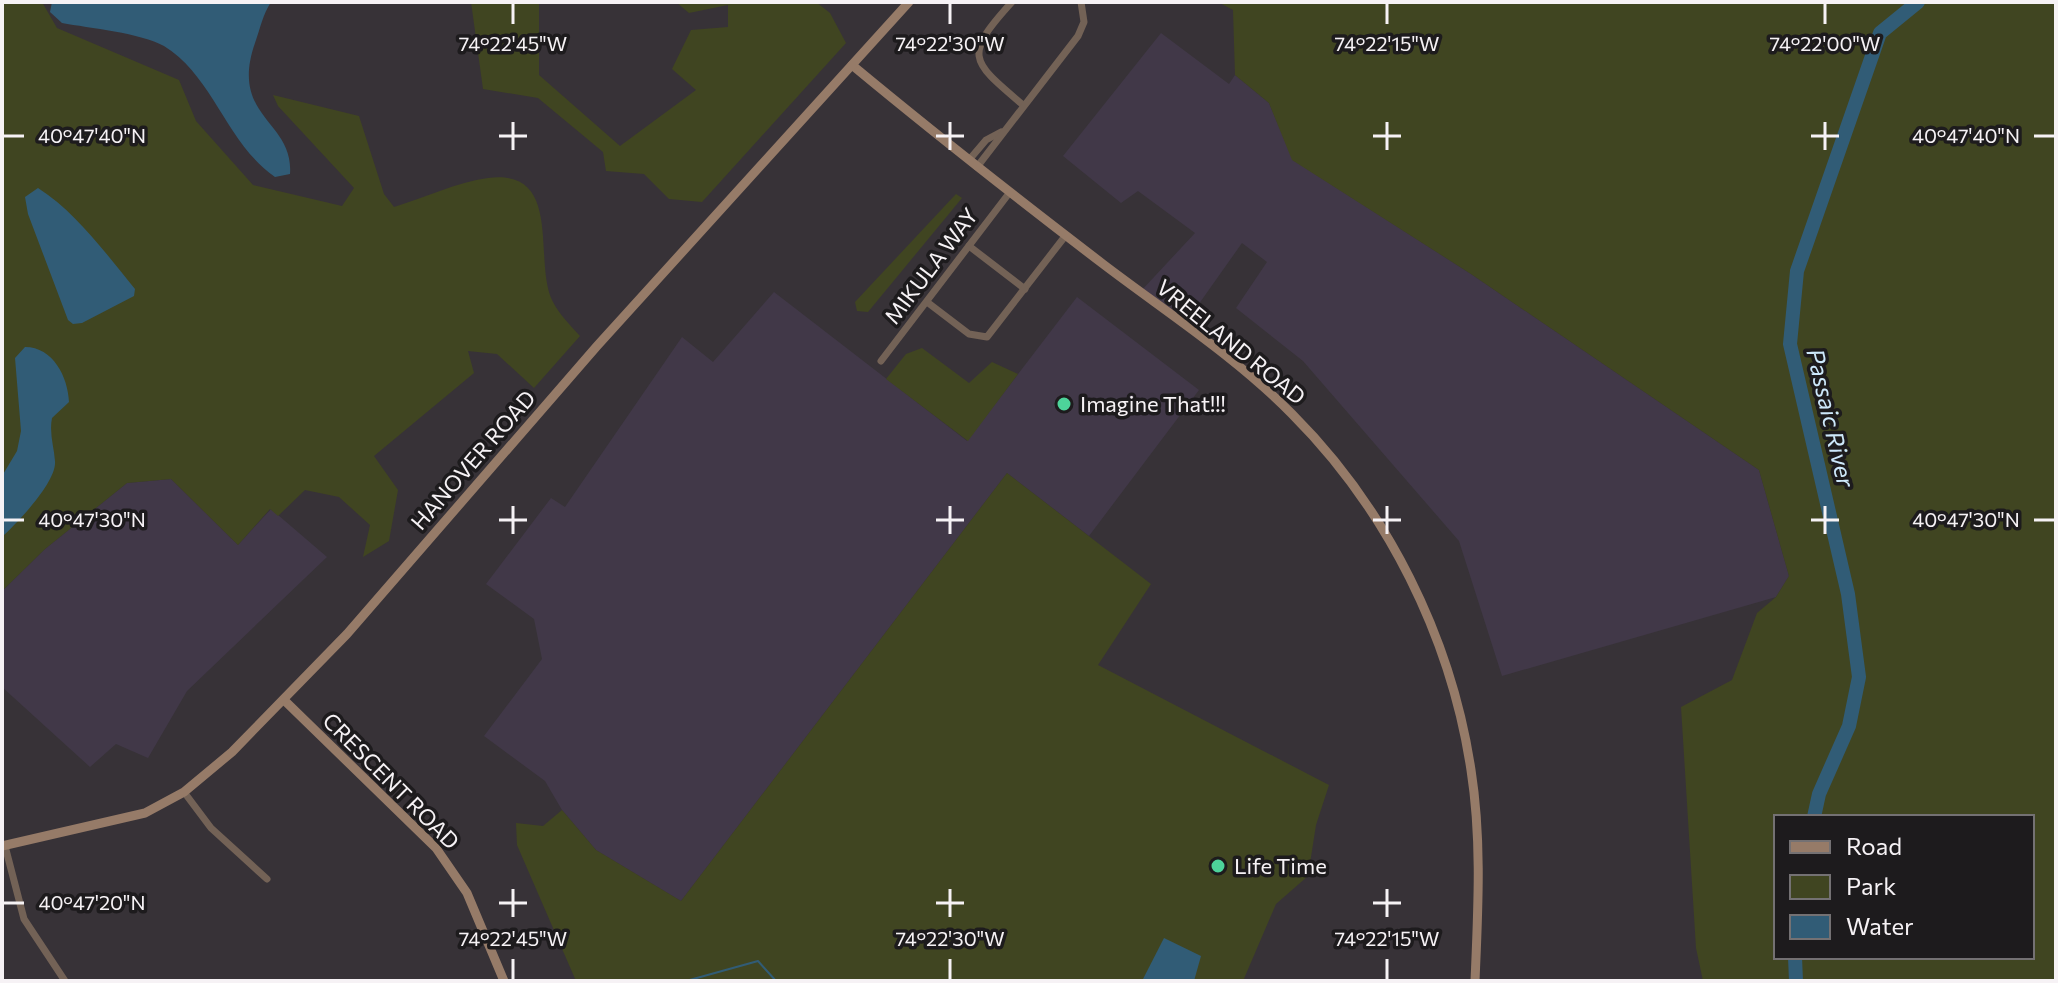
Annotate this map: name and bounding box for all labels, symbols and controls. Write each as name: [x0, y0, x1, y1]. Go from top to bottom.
text: 74°22'45"W: [459, 31, 567, 55]
text: 74°22'30"W: [895, 31, 1005, 55]
text: 74°22'15"W: [1335, 31, 1439, 55]
text: 74°22'00"W: [1770, 31, 1880, 55]
text: 40°47'40"N: [38, 123, 146, 147]
text: 40°47'40"N: [1912, 123, 2020, 147]
street label: MIKULA WAY: [878, 202, 983, 329]
street label: VREELAND ROAD: [1151, 273, 1311, 410]
water label: Passaic River: [1801, 346, 1862, 491]
street label: HANOVER ROAD: [405, 384, 541, 535]
place label: Imagine That!!!: [1080, 390, 1226, 417]
marker: Imagine That!!!: [1055, 395, 1073, 413]
text: 40°47'30"N: [38, 507, 146, 531]
text: 40°47'30"N: [1912, 507, 2020, 531]
street label: CRESCENT ROAD: [317, 707, 465, 855]
legend: [1774, 815, 2034, 959]
text: Road: [1846, 831, 1902, 860]
place label: Life Time: [1234, 852, 1327, 879]
marker: Life Time: [1209, 857, 1227, 875]
text: Park: [1846, 871, 1896, 900]
text: 40°47'20"N: [38, 890, 146, 914]
text: Water: [1846, 911, 1914, 940]
text: 74°22'45"W: [459, 926, 567, 950]
text: 74°22'30"W: [895, 926, 1005, 950]
text: 74°22'15"W: [1335, 926, 1439, 950]

